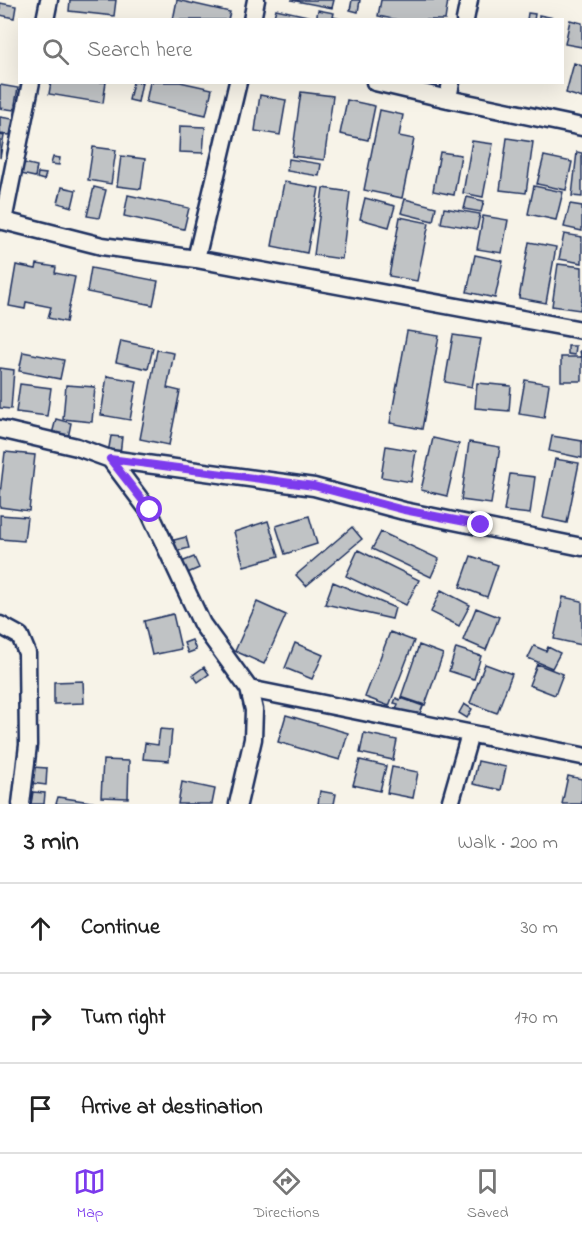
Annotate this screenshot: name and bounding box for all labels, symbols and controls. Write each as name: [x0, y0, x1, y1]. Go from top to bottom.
search box: [18, 18, 564, 84]
icon: search: [39, 35, 72, 68]
text: Search here: [87, 35, 192, 67]
route start: [136, 496, 162, 522]
route end: [467, 511, 493, 537]
text: 3 min: [24, 824, 79, 862]
text: Walk · 200 m: [458, 829, 558, 858]
icon: ahead: [24, 912, 57, 945]
text: Continue: [81, 912, 160, 944]
text: 30 m: [521, 914, 558, 943]
icon: right: [24, 1002, 57, 1035]
text: Turn right: [81, 1002, 166, 1034]
text: 170 m: [514, 1004, 558, 1033]
icon: arrive: [24, 1092, 57, 1125]
text: Arrive at destination: [81, 1092, 263, 1124]
tab: Map: [73, 1165, 106, 1225]
tab: Directions: [253, 1165, 320, 1225]
tab: Saved: [467, 1165, 509, 1225]

